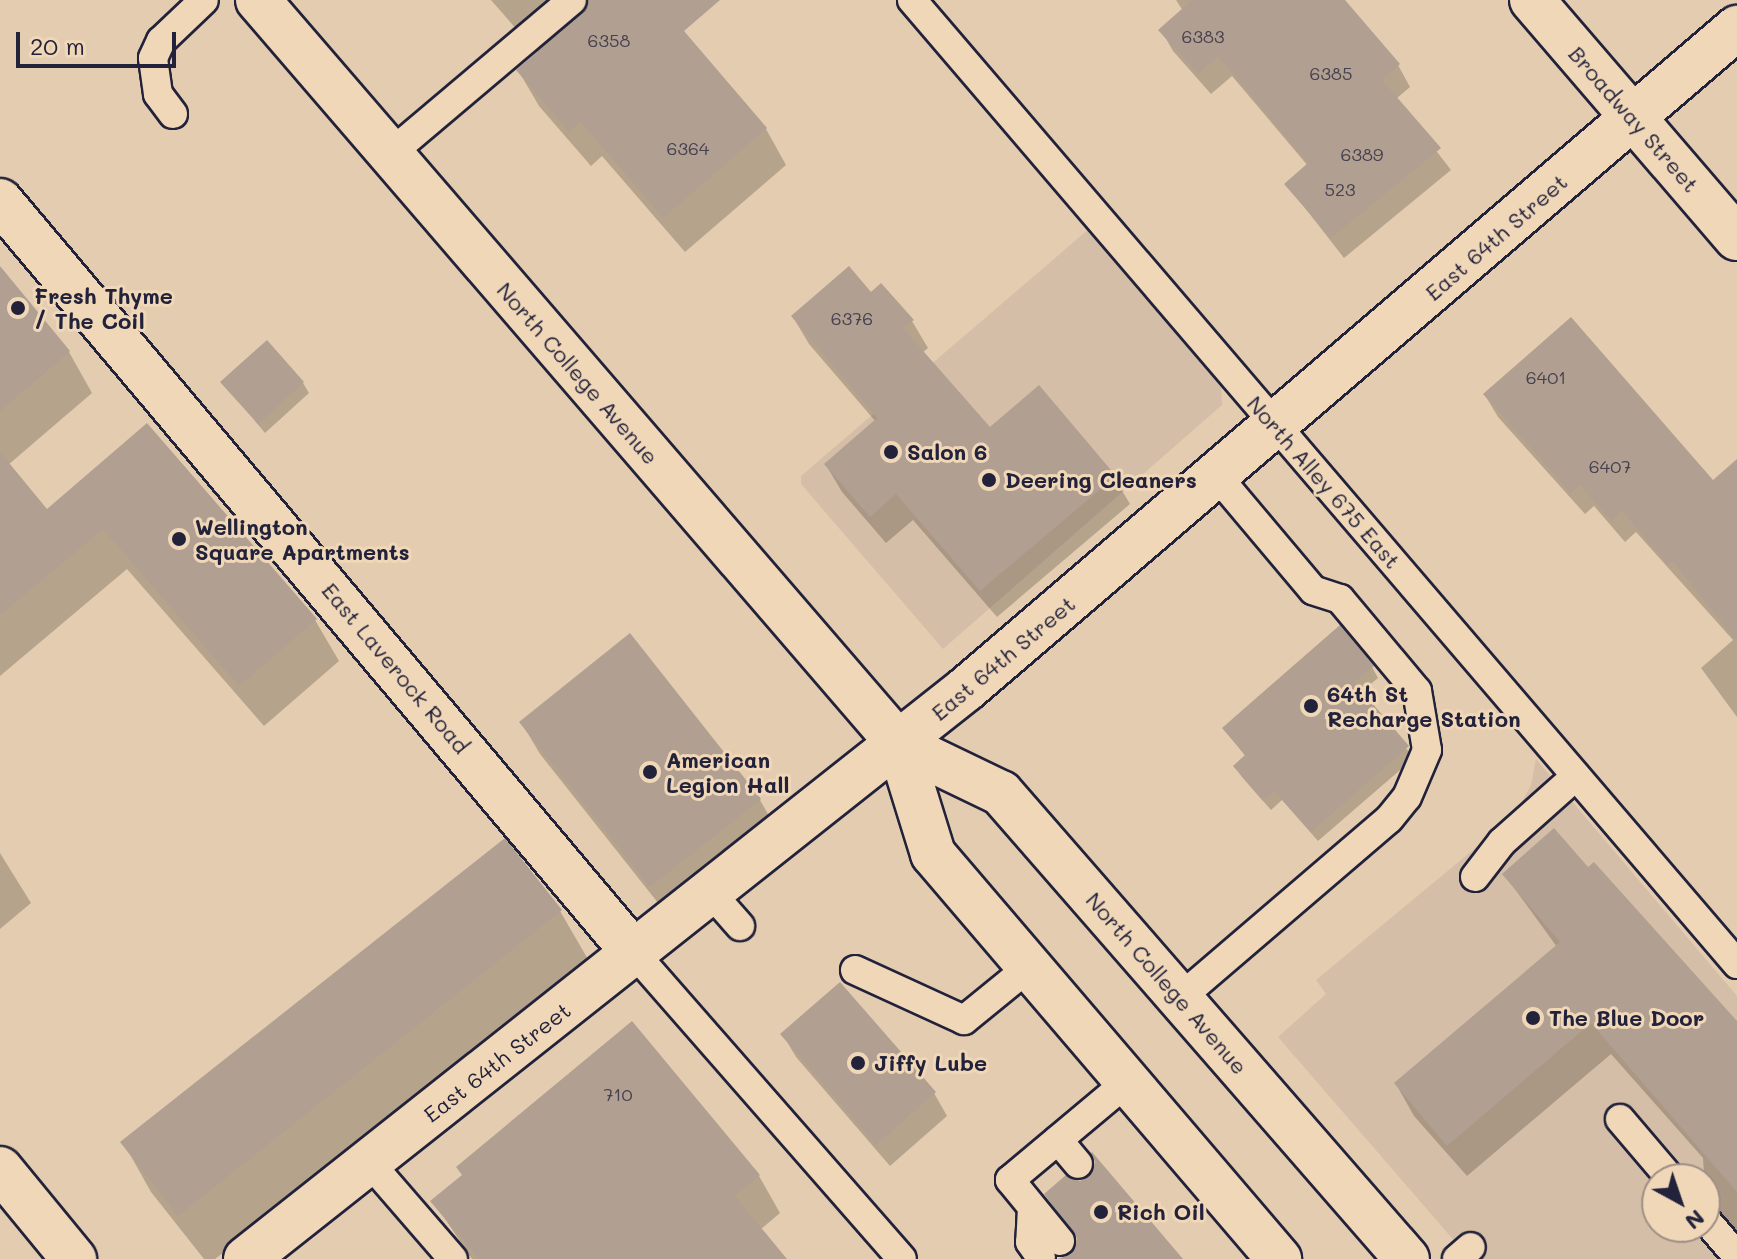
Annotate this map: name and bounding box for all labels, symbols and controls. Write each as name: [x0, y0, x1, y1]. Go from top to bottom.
scale bar: [20, 16, 180, 66]
house number: 6383: [1182, 25, 1224, 47]
house number: 6358: [588, 29, 630, 51]
text: 20 m: [30, 30, 85, 61]
street label: Broadway Street: [1563, 41, 1705, 197]
house number: 6385: [1310, 62, 1352, 84]
house number: 6364: [667, 137, 709, 159]
house number: 6389: [1341, 143, 1383, 165]
street label: East 64th Street: [1420, 168, 1572, 306]
house number: 523: [1324, 178, 1356, 200]
street label: North College Avenue: [492, 277, 664, 469]
place label: Fresh Thyme / The Coil: [34, 282, 173, 334]
marker: Fresh Thyme / The Coil: [9, 299, 27, 317]
house number: 6376: [831, 307, 873, 329]
house number: 6401: [1526, 366, 1566, 388]
street label: North Alley 675 East: [1242, 390, 1406, 574]
place label: Salon 6: [907, 439, 987, 465]
marker: Salon 6: [882, 443, 900, 461]
house number: 6407: [1589, 455, 1631, 477]
place label: Deering Cleaners: [1005, 467, 1197, 493]
marker: Deering Cleaners: [980, 471, 998, 489]
place label: Wellington Square Apartments: [195, 513, 410, 564]
marker: Wellington Square Apartments: [170, 530, 188, 548]
street label: East Laverock Road: [317, 577, 475, 759]
street label: East 64th Street: [926, 590, 1080, 726]
place label: 64th St Recharge Station: [1327, 680, 1521, 732]
marker: 64th St Recharge Station: [1302, 697, 1320, 715]
place label: American Legion Hall: [666, 746, 789, 798]
marker: American Legion Hall: [641, 763, 659, 781]
street label: North College Avenue: [1081, 887, 1253, 1079]
street label: East 64th Street: [418, 996, 576, 1128]
place label: The Blue Door: [1549, 1005, 1704, 1031]
marker: The Blue Door: [1524, 1009, 1542, 1027]
place label: Jiffy Lube: [874, 1050, 987, 1076]
marker: Jiffy Lube: [849, 1054, 867, 1072]
house number: 710: [603, 1083, 633, 1105]
north arrow: [1641, 1163, 1721, 1243]
place label: Rich Oil: [1117, 1199, 1205, 1225]
marker: Rich Oil: [1092, 1203, 1110, 1221]
text: N: [1680, 1204, 1711, 1237]

